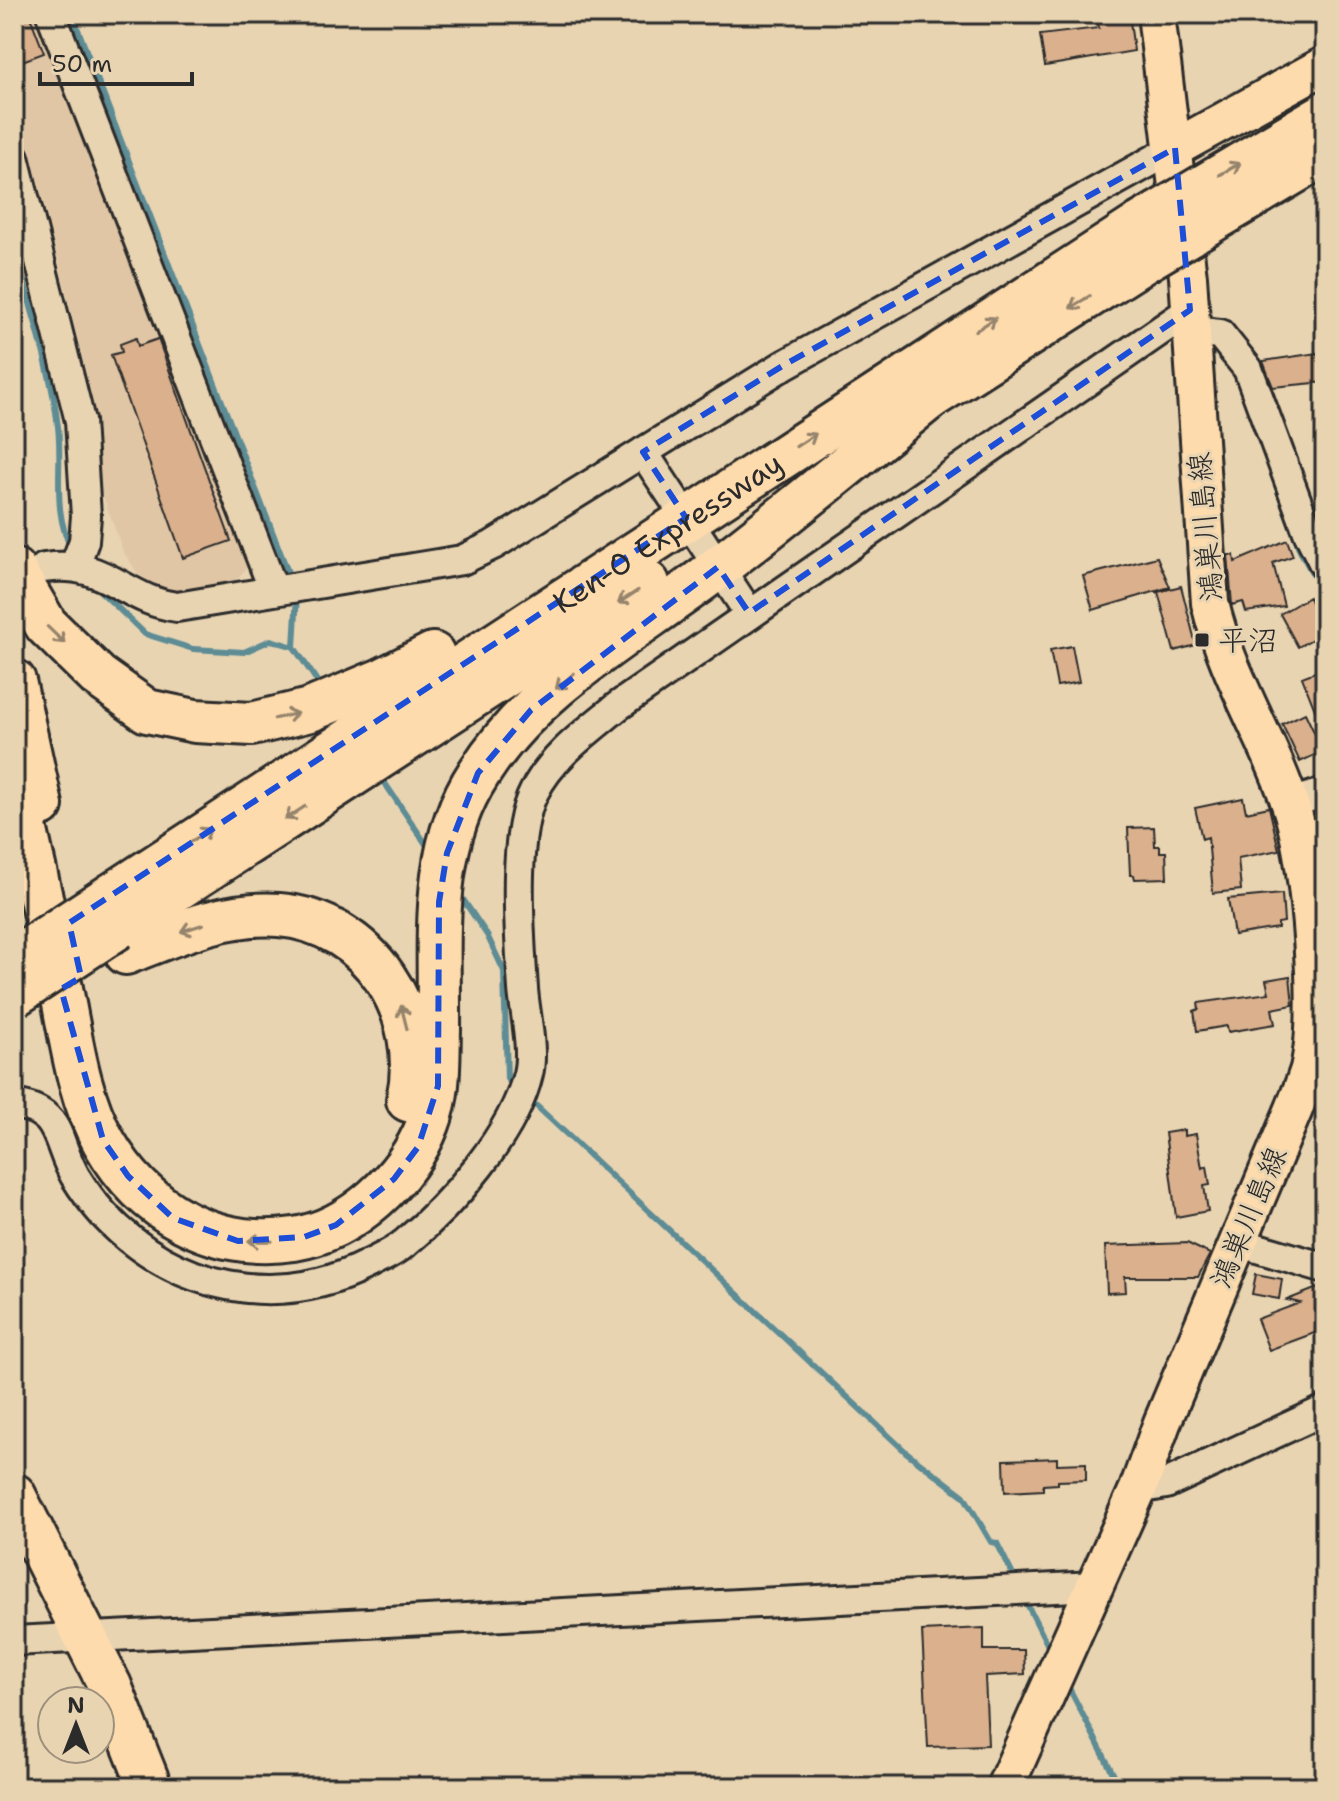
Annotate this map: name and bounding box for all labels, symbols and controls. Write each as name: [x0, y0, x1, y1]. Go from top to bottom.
scale bar: [40, 36, 192, 86]
text: 50 m: [52, 48, 112, 80]
one-way arrow: [1218, 161, 1241, 177]
one-way arrow: [1069, 294, 1092, 310]
one-way arrow: [974, 316, 996, 332]
one-way arrow: [794, 432, 816, 449]
street label: Ken-O Expressway: [545, 442, 790, 622]
street label: 鴻巣川島線: [1178, 450, 1232, 604]
one-way arrow: [617, 588, 639, 605]
place label: 平沼: [1218, 620, 1278, 661]
one-way arrow: [46, 625, 65, 644]
marker: 平沼: [1193, 631, 1211, 649]
one-way arrow: [556, 672, 576, 690]
one-way arrow: [272, 707, 298, 722]
one-way arrow: [284, 805, 307, 821]
one-way arrow: [190, 827, 212, 843]
one-way arrow: [180, 921, 206, 936]
one-way arrow: [395, 1004, 410, 1030]
street label: 鴻巣川島線: [1200, 1140, 1296, 1294]
one-way arrow: [247, 1234, 274, 1249]
north arrow: [36, 1685, 116, 1765]
text: N: [67, 1691, 85, 1720]

